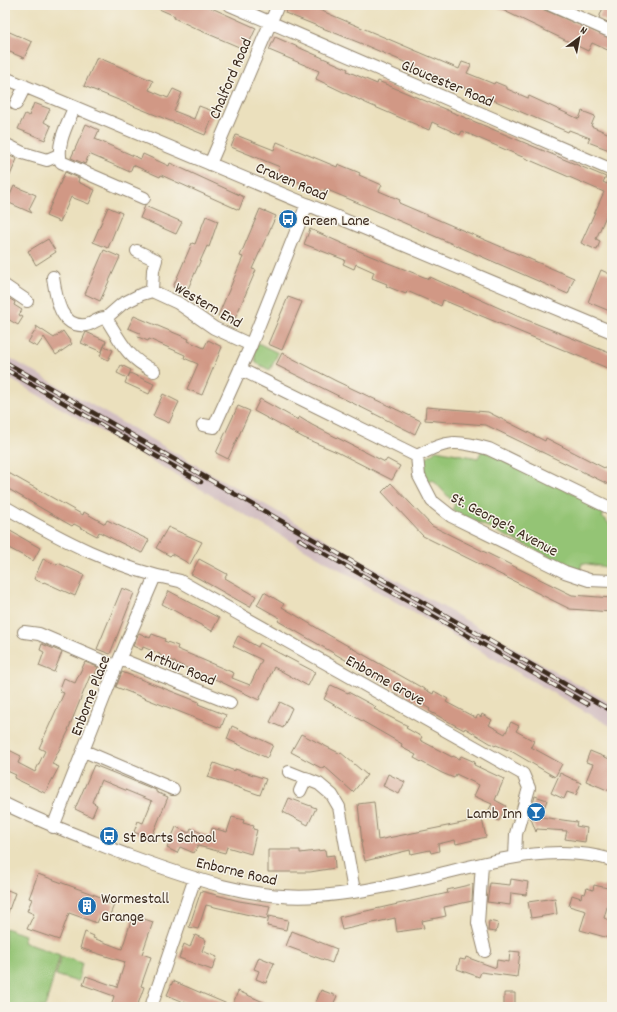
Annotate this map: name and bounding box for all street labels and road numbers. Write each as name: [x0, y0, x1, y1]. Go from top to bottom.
street label: Chalford Road: [204, 35, 259, 123]
street label: Gloucester Road: [397, 54, 497, 114]
street label: Craven Road: [252, 157, 331, 208]
street label: Western End: [169, 277, 246, 335]
street label: St. George's Avenue: [446, 487, 562, 563]
street label: Arthur Road: [141, 644, 219, 693]
street label: Enborne Grove: [341, 650, 429, 712]
street label: Enborne Place: [65, 652, 117, 740]
street label: Enborne Road: [194, 852, 279, 893]

